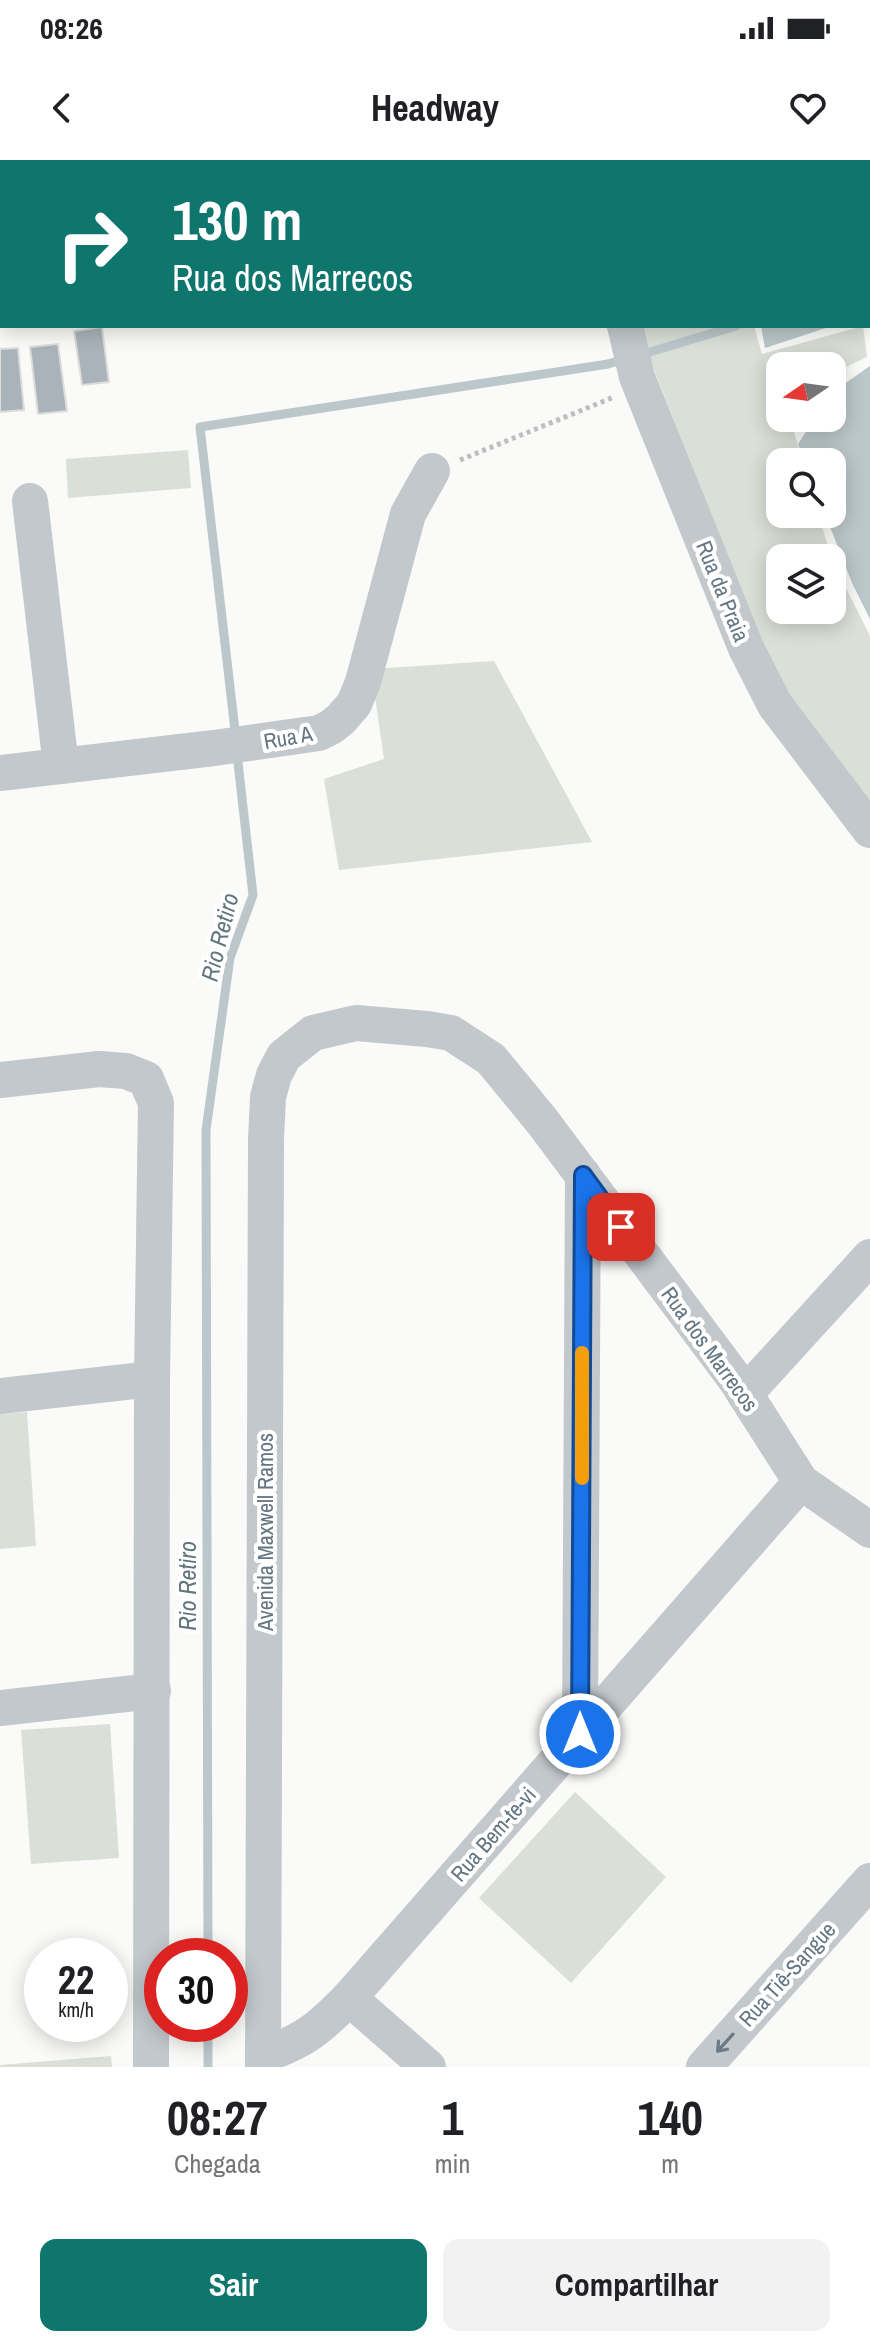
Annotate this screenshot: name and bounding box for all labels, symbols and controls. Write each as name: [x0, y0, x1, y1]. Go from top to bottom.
text: 08:26: [40, 8, 103, 48]
text: Headway: [371, 84, 499, 132]
icon: back: [40, 86, 84, 130]
icon: heart: [786, 86, 830, 130]
text: 130 m: [172, 182, 302, 257]
icon: right: [40, 192, 144, 296]
text: Rua dos Marrecos: [172, 254, 413, 302]
north arrow: [766, 352, 846, 432]
map controls: [766, 352, 846, 624]
button: search: [766, 448, 846, 528]
street label: Rua da Praia: [689, 536, 757, 646]
button: layers: [766, 544, 846, 624]
street label: Rua A: [261, 718, 316, 756]
water label: Rio Retiro: [193, 890, 245, 984]
pin: [587, 1193, 655, 1261]
icon: arrive: [599, 1205, 643, 1249]
street label: Rua dos Marrecos: [655, 1281, 765, 1417]
street label: Avenida Maxwell Ramos: [250, 1433, 280, 1632]
water label: Rio Retiro: [171, 1541, 203, 1631]
position arrow: [538, 1692, 622, 1776]
street label: Rua Bem-te-vi: [444, 1780, 542, 1888]
street label: Rua Tiê-Sangue: [732, 1915, 842, 2033]
speed limit sign: 30: [144, 1938, 248, 2042]
text: 22: [58, 1953, 94, 2006]
text: km/h: [58, 1996, 94, 2023]
one-way arrow: [716, 2033, 734, 2053]
text: 08:27: [167, 2085, 268, 2150]
text: 1: [442, 2085, 463, 2150]
text: 140: [637, 2085, 703, 2150]
text: Chegada: [174, 2146, 261, 2181]
text: min: [435, 2146, 470, 2181]
text: m: [661, 2146, 679, 2181]
button: Sair: [40, 2239, 427, 2331]
button: Compartilhar: [443, 2239, 830, 2331]

